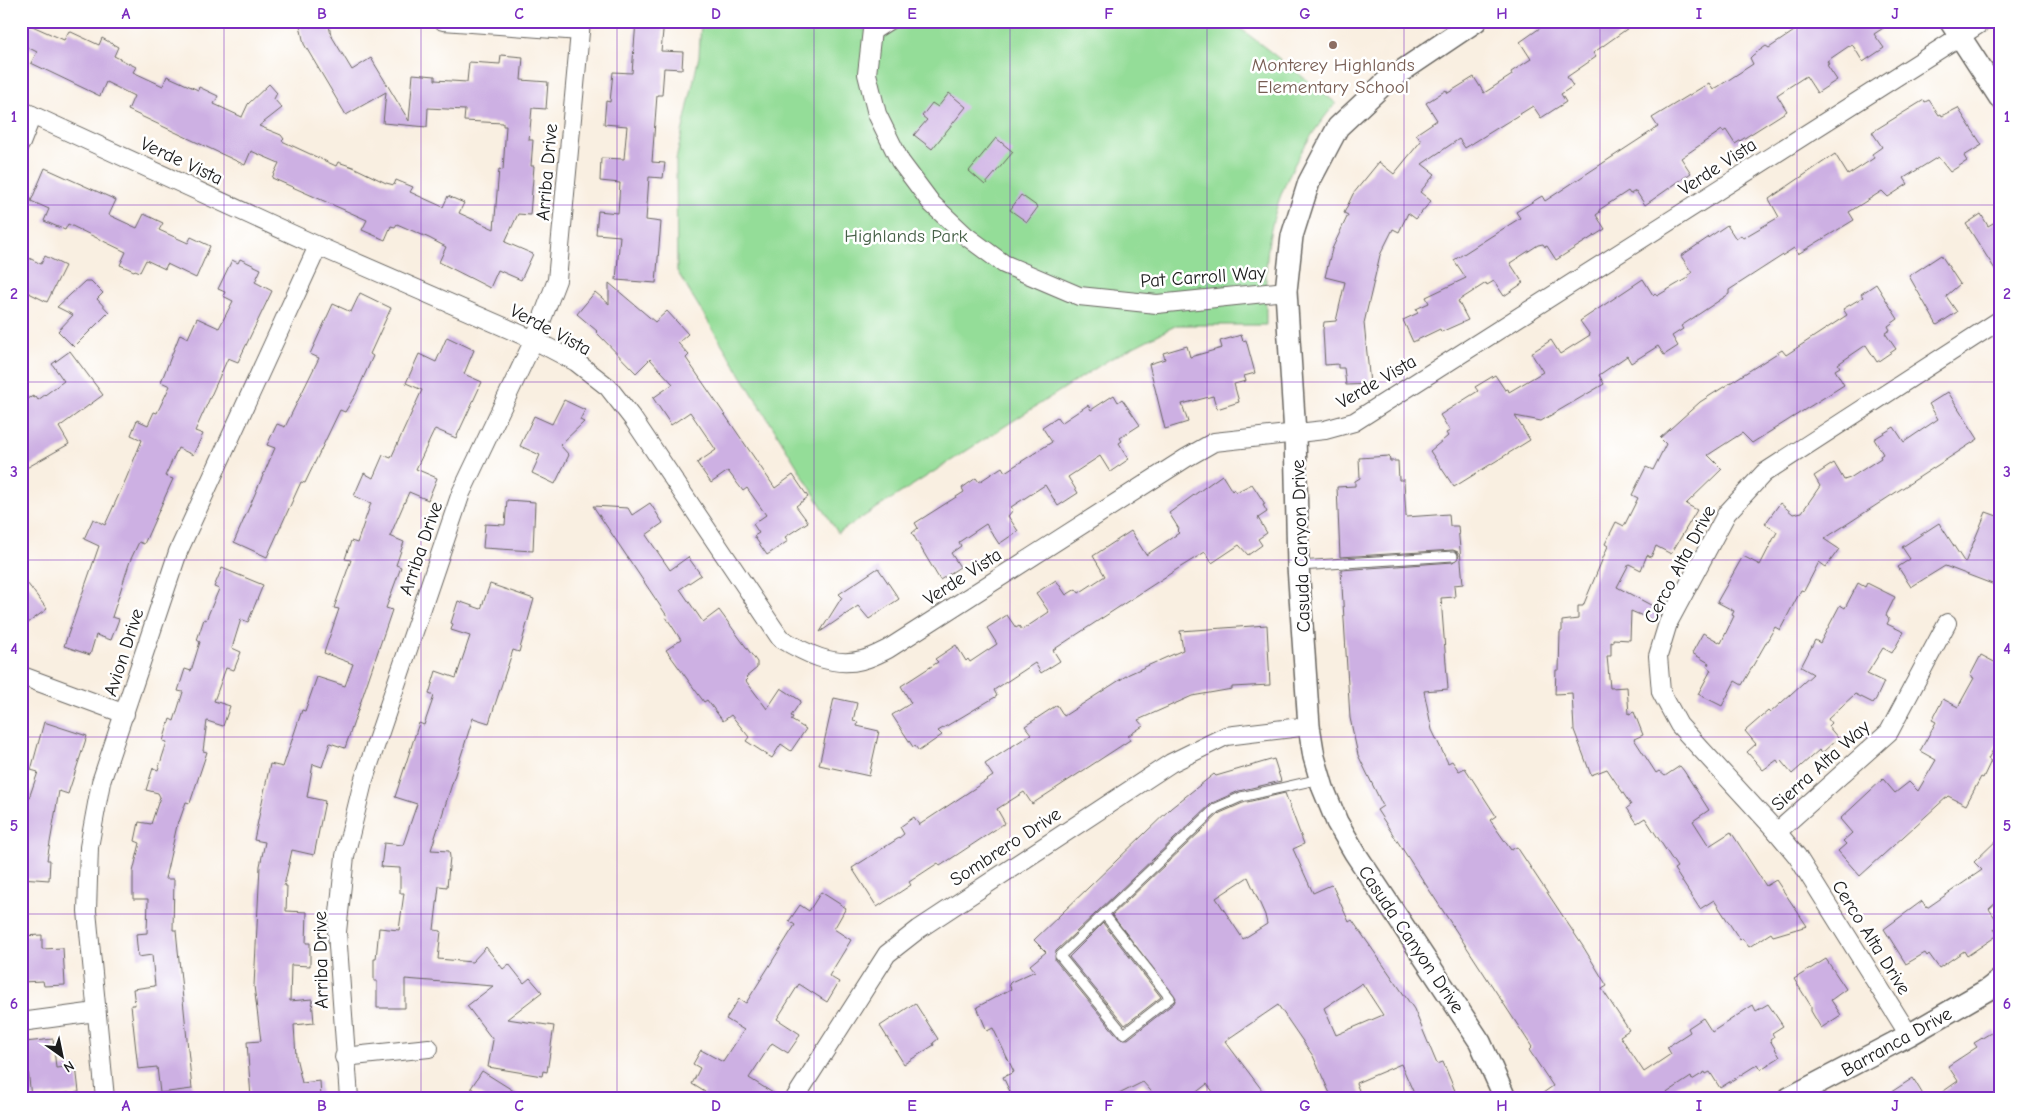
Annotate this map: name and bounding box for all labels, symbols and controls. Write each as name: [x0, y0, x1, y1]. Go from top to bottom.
text: A: [122, 5, 131, 23]
text: B: [317, 5, 327, 23]
text: C: [514, 5, 524, 23]
text: D: [711, 5, 721, 23]
text: E: [907, 5, 917, 23]
text: F: [1104, 5, 1114, 23]
text: G: [1299, 5, 1311, 23]
text: H: [1496, 5, 1508, 23]
text: I: [1696, 5, 1702, 23]
text: J: [1891, 5, 1899, 23]
marker: Monterey Highlands Elementary School: [1327, 39, 1339, 51]
place label: Monterey Highlands Elementary School: [1251, 54, 1415, 98]
text: 1: [11, 108, 17, 126]
text: 1: [2004, 108, 2010, 126]
street label: Arriba Drive: [532, 122, 562, 222]
street label: Verde Vista: [137, 132, 226, 190]
street label: Verde Vista: [1674, 133, 1761, 200]
park label: Highlands Park: [844, 225, 969, 247]
street label: Pat Carroll Way: [1140, 262, 1267, 292]
text: 2: [10, 285, 18, 303]
text: 2: [2003, 285, 2011, 303]
street label: Verde Vista: [506, 299, 595, 360]
street label: Verde Vista: [1333, 350, 1420, 414]
street label: Casuda Canyon Drive: [1287, 459, 1315, 633]
text: 3: [10, 463, 18, 481]
text: 3: [2003, 463, 2011, 481]
street label: Arriba Drive: [395, 499, 447, 598]
street label: Cerco Alta Drive: [1639, 502, 1720, 627]
street label: Verde Vista: [919, 543, 1006, 610]
street label: Avion Drive: [99, 606, 148, 699]
text: 4: [10, 640, 18, 658]
text: 4: [2003, 640, 2011, 658]
street label: Sierra Alta Way: [1767, 715, 1875, 816]
street label: Sombrero Drive: [946, 803, 1065, 891]
text: 5: [10, 817, 18, 835]
text: 5: [2003, 817, 2011, 835]
street label: Casuda Canyon Drive: [1354, 862, 1469, 1018]
street label: Cerco Alta Drive: [1827, 876, 1915, 999]
street label: Arriba Drive: [309, 911, 333, 1009]
text: 6: [10, 995, 18, 1013]
text: 6: [2003, 995, 2011, 1013]
street label: Barranca Drive: [1837, 1002, 1956, 1081]
north arrow: [38, 1032, 88, 1082]
text: N: [60, 1057, 77, 1076]
text: A: [122, 1097, 131, 1115]
text: B: [317, 1097, 327, 1115]
text: C: [514, 1097, 524, 1115]
text: D: [711, 1097, 721, 1115]
text: E: [907, 1097, 917, 1115]
text: F: [1104, 1097, 1114, 1115]
text: G: [1299, 1097, 1311, 1115]
text: H: [1496, 1097, 1508, 1115]
text: I: [1696, 1097, 1702, 1115]
text: J: [1891, 1097, 1899, 1115]

